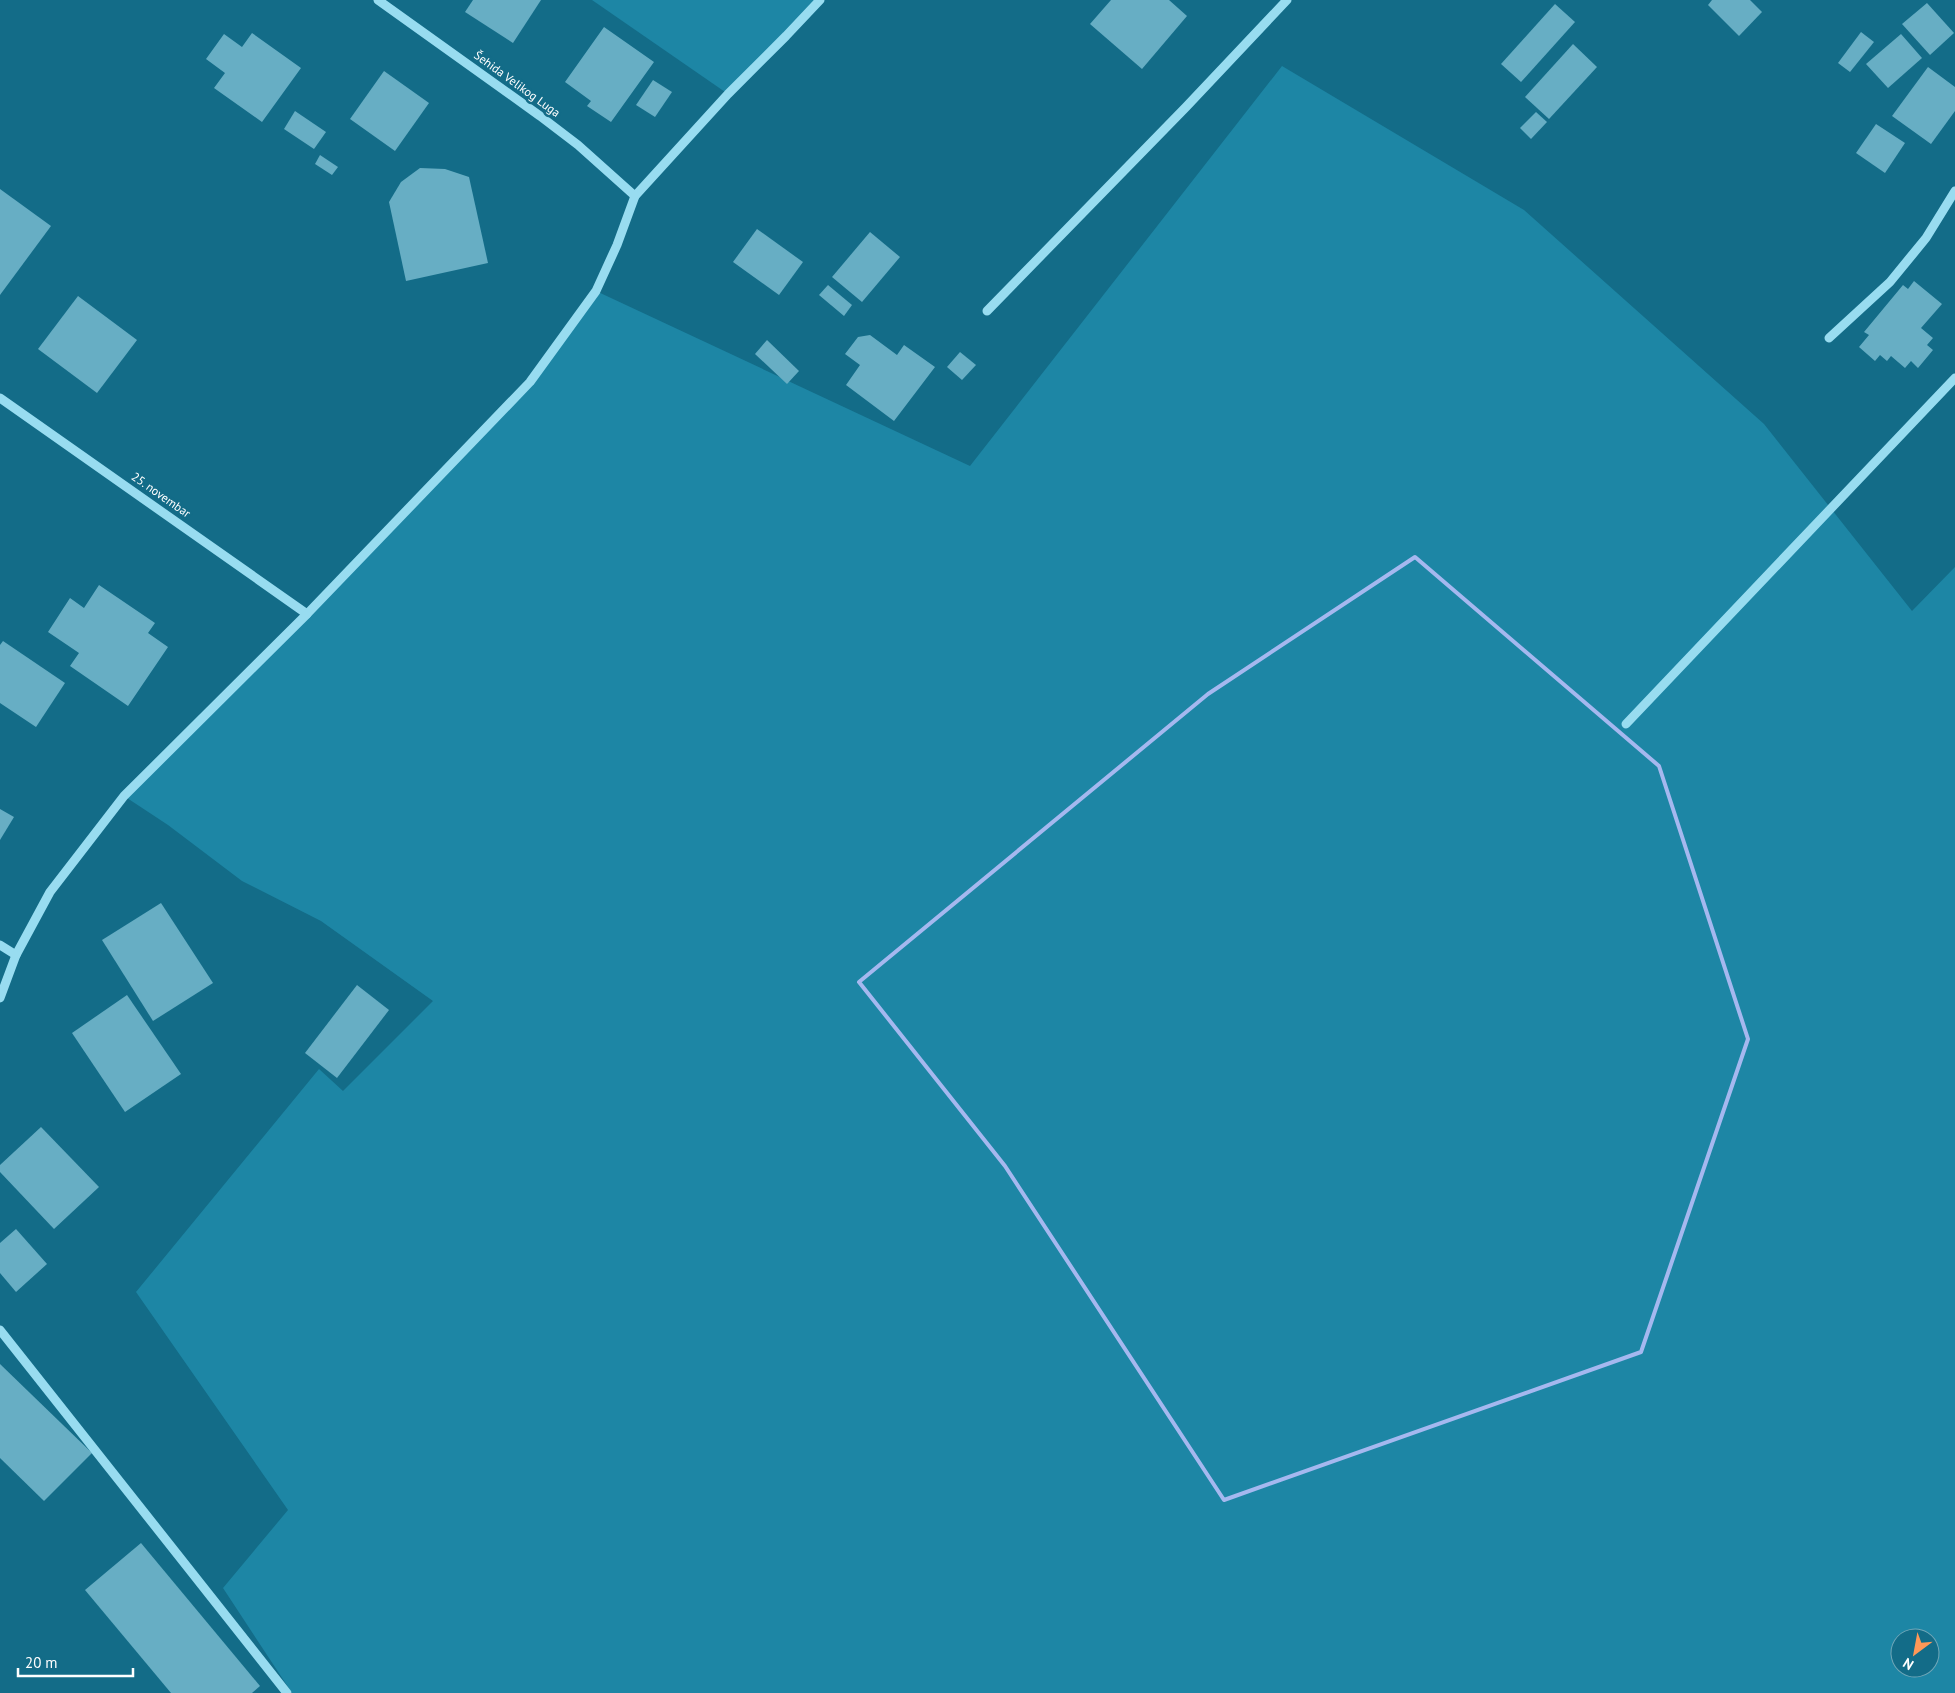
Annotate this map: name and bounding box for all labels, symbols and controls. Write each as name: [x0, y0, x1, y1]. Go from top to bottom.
street label: Šehida Velikog Luga: [471, 47, 563, 120]
street label: 25. novembar: [129, 469, 194, 520]
north arrow: [1890, 1628, 1940, 1678]
scale bar: [18, 1646, 132, 1678]
text: 20 m: [25, 1653, 58, 1672]
text: N: [1899, 1654, 1917, 1674]

